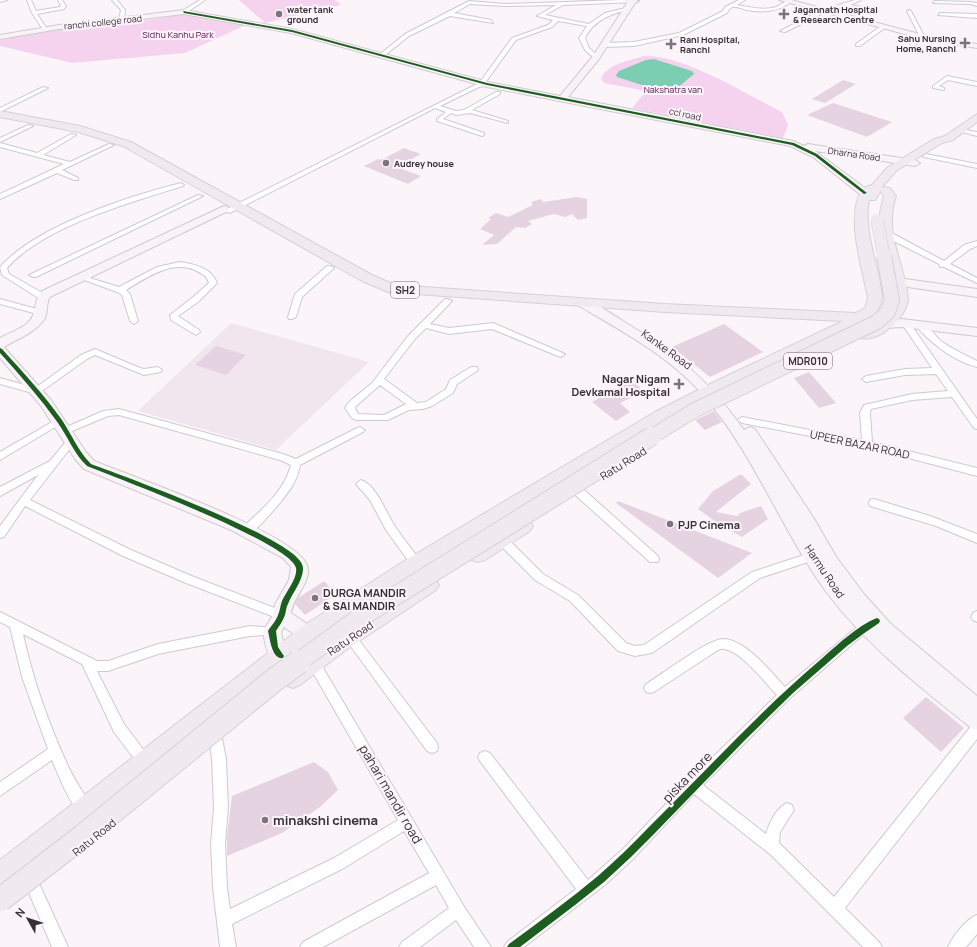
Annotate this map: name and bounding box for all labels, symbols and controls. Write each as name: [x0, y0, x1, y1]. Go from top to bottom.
place label: water tank ground: [287, 3, 334, 26]
place label: Jagannath Hospital & Research Centre: [793, 3, 878, 26]
marker: Jagannath Hospital & Research Centre: [778, 8, 790, 20]
marker: water tank ground: [274, 9, 284, 19]
street label: ranchi college road: [63, 11, 143, 33]
park label: Sidhu Kanhu Park: [142, 28, 214, 41]
place label: Sahu Nursing Home, Ranchi: [896, 32, 956, 55]
place label: Rani Hospital, Ranchi: [680, 33, 740, 56]
marker: Sahu Nursing Home, Ranchi: [959, 37, 971, 49]
marker: Rani Hospital, Ranchi: [665, 38, 677, 50]
park label: Nakshatra van: [644, 83, 702, 96]
street label: ccl road: [668, 104, 702, 124]
street label: Dharna Road: [827, 144, 881, 164]
place label: Audrey house: [394, 157, 455, 170]
marker: Audrey house: [381, 158, 391, 168]
road number: SH2: [391, 282, 419, 298]
street label: Kanke Road: [639, 326, 695, 372]
road number: MDR010: [784, 353, 832, 369]
place label: Nagar Nigam Devkamal Hospital: [571, 371, 670, 399]
marker: Nagar Nigam Devkamal Hospital: [673, 378, 685, 390]
street label: UPEER BAZAR ROAD: [809, 426, 911, 462]
street label: Ratu Road: [597, 443, 649, 483]
place label: PJP Cinema: [678, 517, 740, 532]
marker: PJP Cinema: [665, 519, 675, 529]
street label: Harmu Road: [802, 541, 848, 601]
place label: DURGA MANDIR & SAI MANDIR: [323, 585, 406, 613]
marker: DURGA MANDIR & SAI MANDIR: [310, 593, 320, 603]
street label: Ratu Road: [324, 617, 376, 659]
street label: pahari mandir road: [355, 741, 427, 847]
street label: piska more: [658, 747, 716, 807]
place label: minakshi cinema: [273, 811, 378, 829]
street label: Ratu Road: [69, 815, 119, 859]
marker: minakshi cinema: [260, 815, 270, 825]
north arrow: [8, 899, 48, 939]
text: N: [12, 905, 28, 920]

